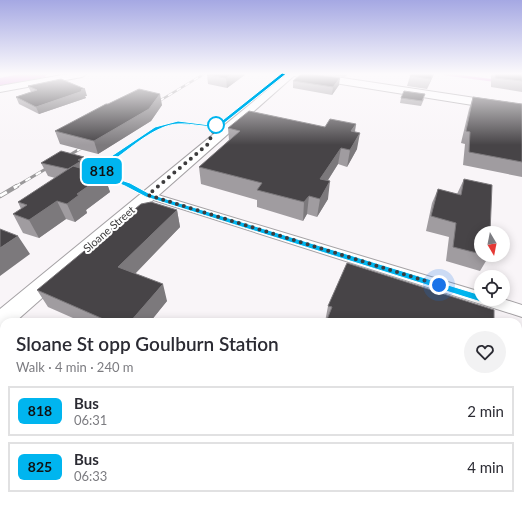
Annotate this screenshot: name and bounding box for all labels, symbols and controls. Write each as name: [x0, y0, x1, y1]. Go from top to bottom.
unlabelled marker: [207, 116, 225, 134]
line badge: 818: [79, 158, 125, 184]
text: 818: [90, 162, 114, 179]
street label: Sloane Street: [80, 203, 137, 254]
north arrow: [474, 226, 510, 262]
map controls: [474, 226, 510, 306]
button: locate: [474, 270, 510, 306]
your location: [429, 275, 449, 295]
button: heart: [464, 331, 506, 373]
text: Sloane St opp Goulburn Station: [16, 332, 279, 355]
text: Walk · 4 min · 240 m: [16, 359, 134, 375]
text: Bus: [74, 394, 99, 412]
text: 818: [28, 402, 52, 419]
text: 2 min: [467, 402, 504, 420]
text: 06:31: [74, 412, 107, 428]
text: Bus: [74, 450, 99, 468]
text: 825: [28, 458, 52, 475]
text: 4 min: [467, 458, 504, 476]
text: 06:33: [74, 468, 107, 484]

